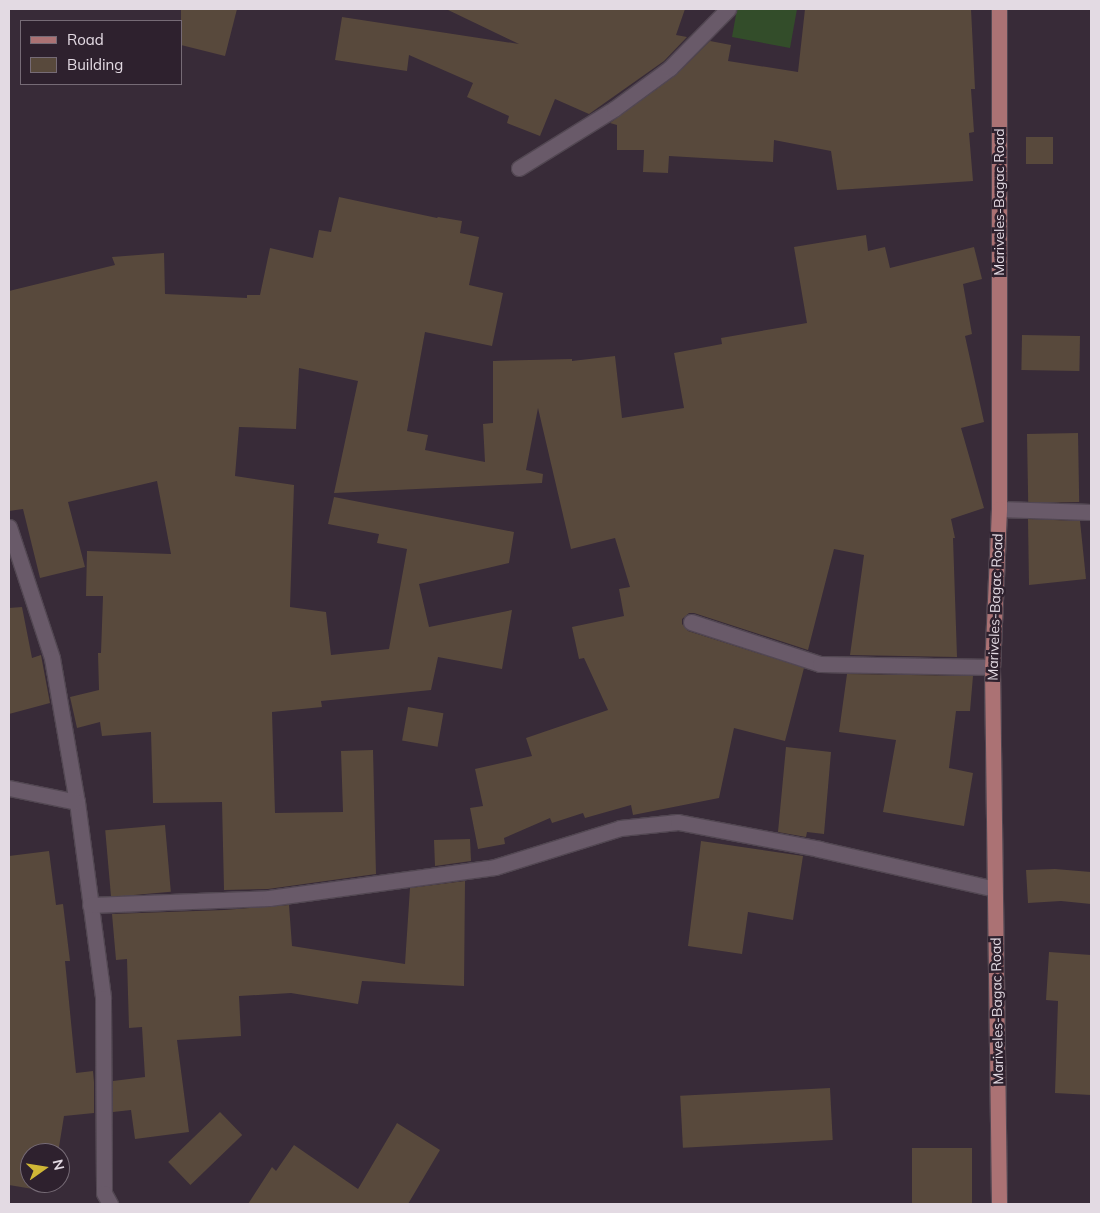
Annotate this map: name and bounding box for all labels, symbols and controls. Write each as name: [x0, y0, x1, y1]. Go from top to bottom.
legend: [20, 20, 182, 85]
text: Road: [67, 30, 104, 49]
text: Building: [67, 55, 123, 74]
street label: Mariveles-Bagac Road: [991, 128, 1007, 276]
street label: Mariveles-Bagac Road: [984, 533, 1006, 681]
street label: Mariveles-Bagac Road: [987, 937, 1007, 1085]
north arrow: [20, 1143, 70, 1193]
text: N: [49, 1158, 69, 1172]

